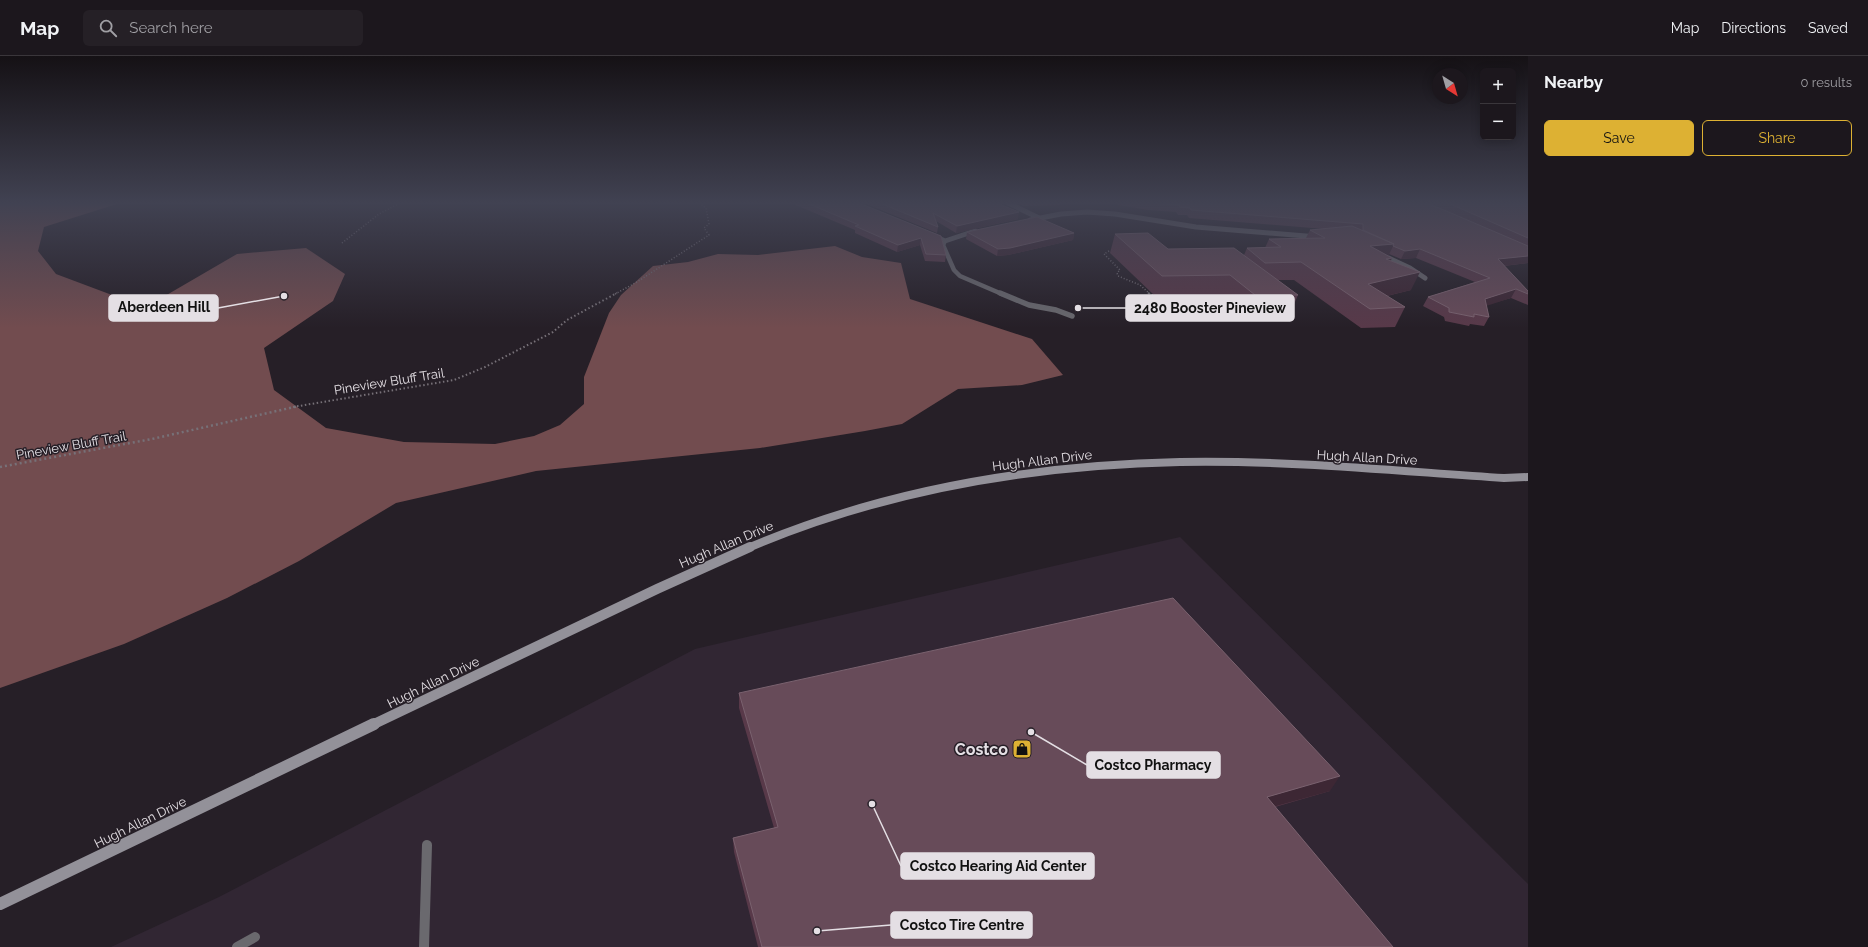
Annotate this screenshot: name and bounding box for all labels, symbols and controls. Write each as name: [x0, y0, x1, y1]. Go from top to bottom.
search box: [83, 10, 363, 46]
text: Map: [20, 17, 59, 39]
icon: search: [97, 17, 119, 39]
text: Search here: [129, 19, 213, 37]
text: Map: [1671, 20, 1699, 36]
text: Directions: [1721, 20, 1786, 36]
text: Saved: [1808, 20, 1848, 36]
north arrow: [1432, 68, 1468, 104]
map controls: [1480, 68, 1516, 140]
button: +: [1480, 68, 1516, 104]
text: Nearby: [1544, 72, 1603, 92]
text: 0 results: [1801, 75, 1852, 90]
button: −: [1480, 104, 1516, 140]
button: Save: [1544, 120, 1694, 156]
button: Share: [1702, 120, 1852, 156]
callout: Aberdeen Hill: [109, 295, 218, 321]
callout: 2480 Booster Pineview: [1126, 295, 1294, 321]
text: Aberdeen Hill: [118, 299, 211, 315]
text: 2480 Booster Pineview: [1134, 300, 1286, 316]
street label: Pineview Bluff Trail: [333, 365, 446, 398]
street label: Pineview Bluff Trail: [15, 428, 128, 463]
street label: Hugh Allan Drive: [991, 447, 1093, 474]
street label: Hugh Allan Drive: [1316, 447, 1418, 468]
street label: Hugh Allan Drive: [677, 518, 776, 571]
street label: Hugh Allan Drive: [385, 653, 482, 711]
shop icon: Costco: [1011, 738, 1033, 760]
place label: Costco: [955, 740, 1008, 759]
callout: Costco Pharmacy: [1087, 752, 1220, 778]
text: Costco Pharmacy: [1094, 757, 1212, 773]
street label: Hugh Allan Drive: [92, 793, 189, 851]
callout: Costco Hearing Aid Center: [901, 853, 1094, 879]
text: Costco Hearing Aid Center: [910, 858, 1087, 874]
callout: Costco Tire Centre: [891, 912, 1032, 938]
text: Costco Tire Centre: [900, 917, 1025, 933]

